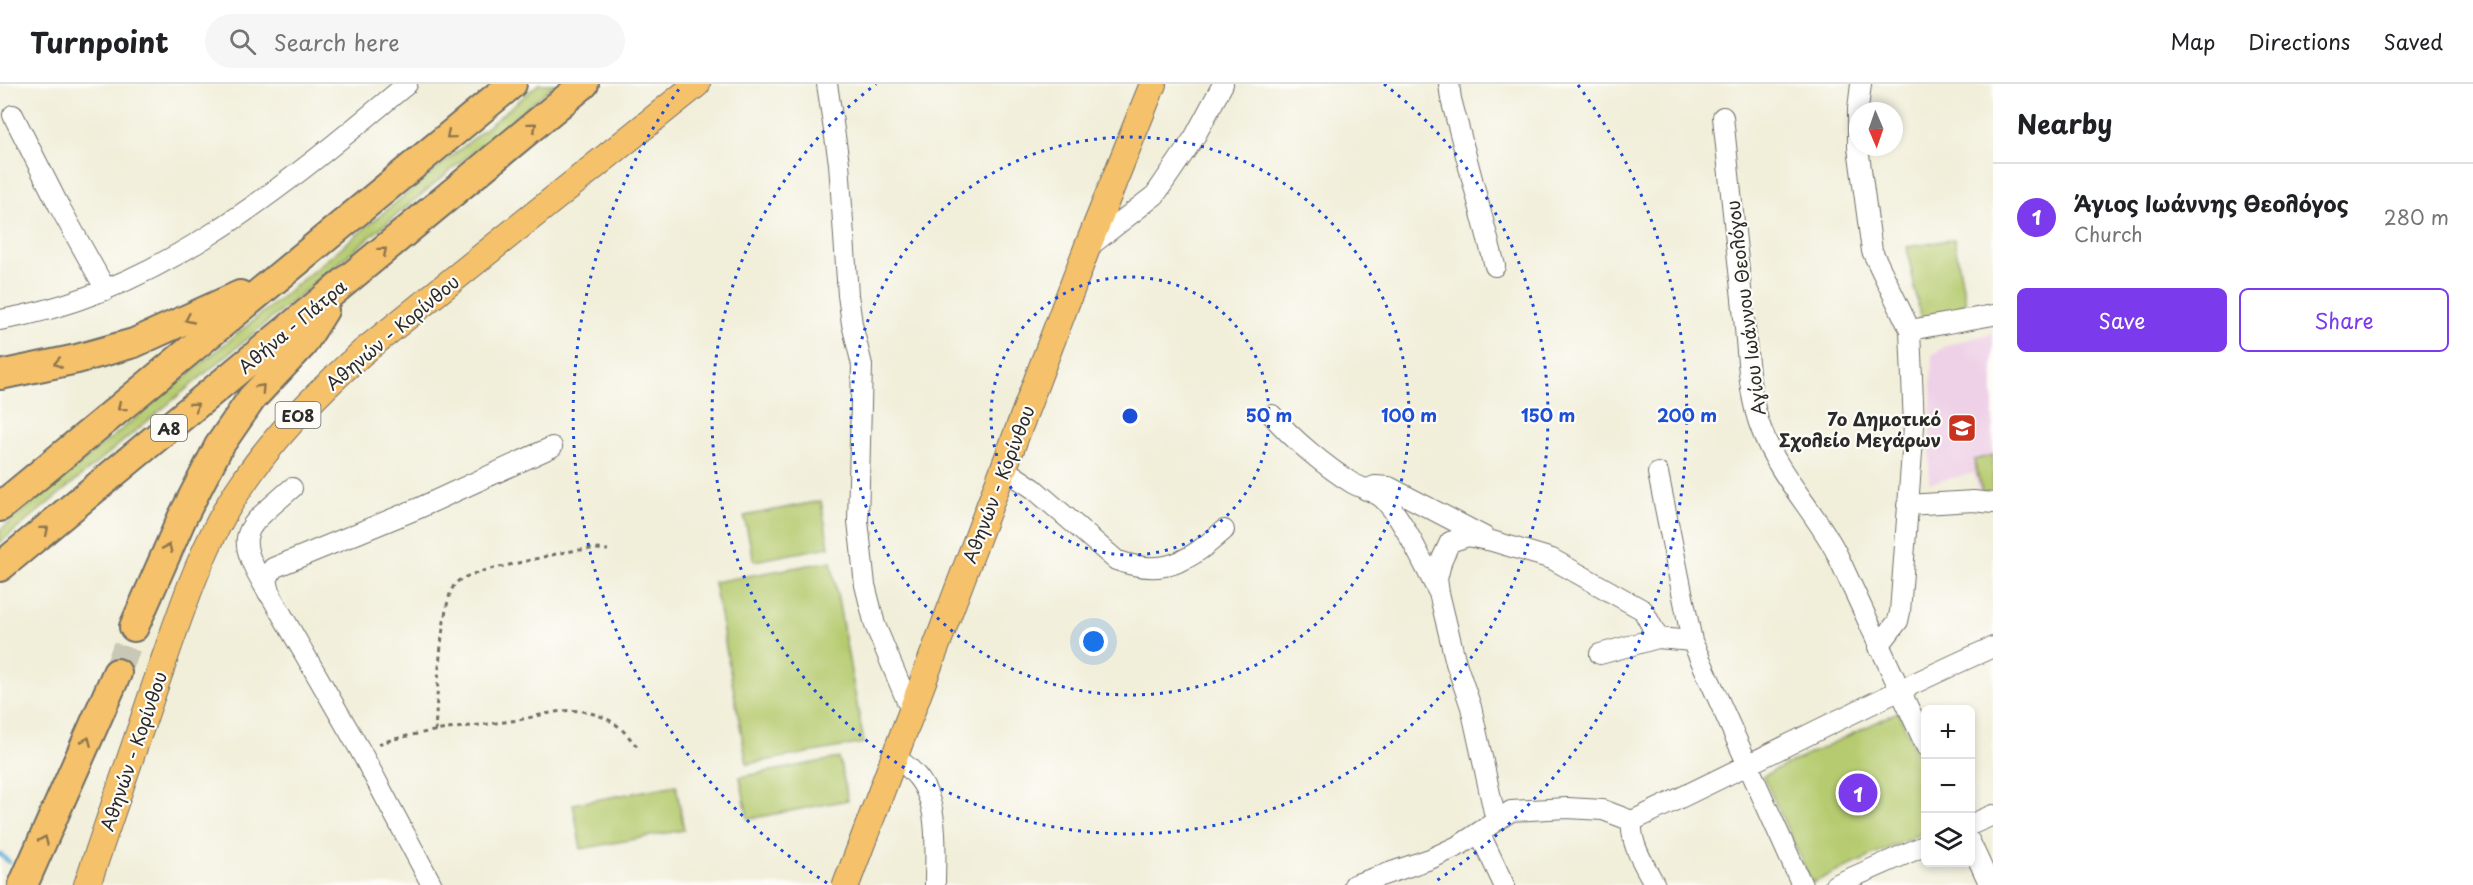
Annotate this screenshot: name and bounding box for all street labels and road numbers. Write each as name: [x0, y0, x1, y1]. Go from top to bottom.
street label: Αγίου Ιωάννου Θεολόγου: [1718, 199, 1772, 417]
street label: Αθηνών - Κορίνθου: [319, 268, 465, 396]
street label: Αθήνα - Πάτρα: [232, 272, 352, 380]
street label: Αθηνών - Κορίνθου: [955, 401, 1041, 567]
road number: ΕΟ8: [276, 402, 320, 428]
road number: Α8: [151, 415, 187, 441]
street label: Αθηνών - Κορίνθου: [93, 667, 173, 835]

